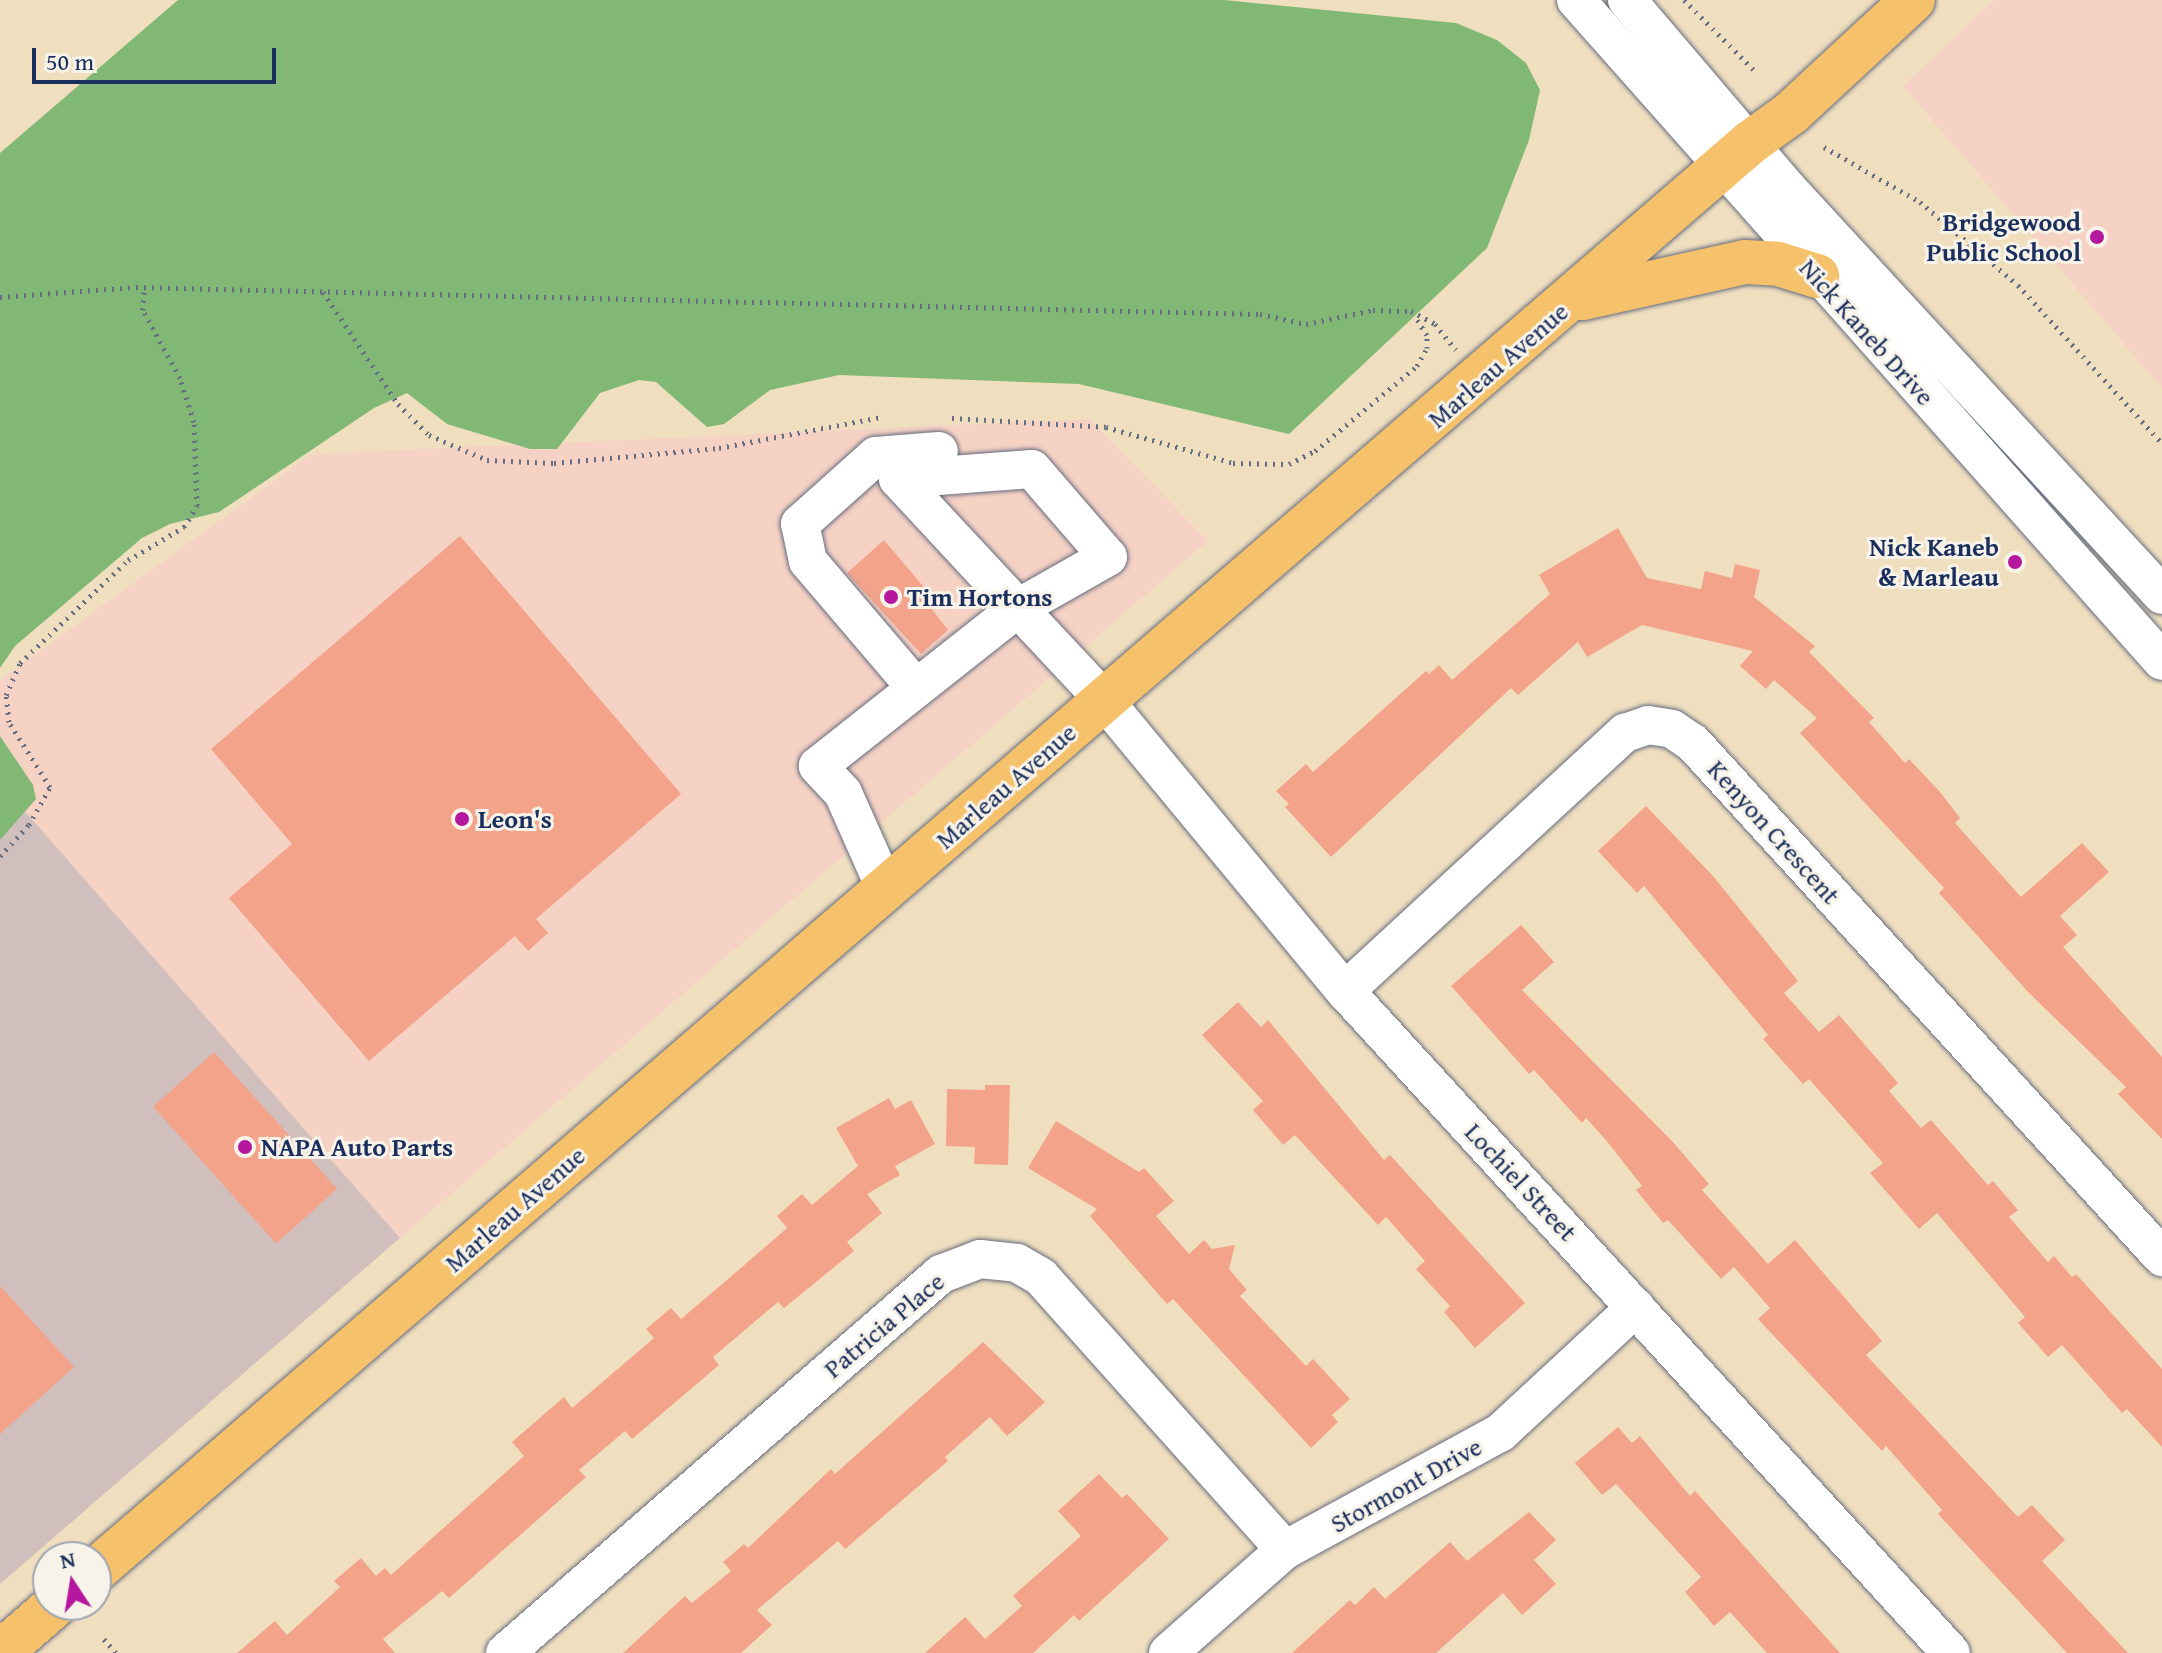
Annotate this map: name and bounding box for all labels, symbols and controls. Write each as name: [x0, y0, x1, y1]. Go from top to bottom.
scale bar: [36, 32, 280, 82]
text: 50 m: [46, 44, 94, 79]
place label: Bridgewood Public School: [1927, 206, 2081, 268]
marker: Bridgewood Public School: [2088, 228, 2106, 246]
street label: Nick Kaneb Drive: [1793, 252, 1941, 412]
street label: Marleau Avenue: [1421, 296, 1575, 434]
place label: Nick Kaneb & Marleau: [1869, 531, 1999, 592]
marker: Nick Kaneb & Marleau: [2006, 553, 2024, 571]
place label: Tim Hortons: [907, 581, 1052, 613]
marker: Tim Hortons: [882, 588, 900, 606]
street label: Marleau Avenue: [929, 717, 1083, 855]
street label: Kenyon Crescent: [1701, 754, 1847, 910]
place label: Leon's: [478, 803, 552, 835]
marker: Leon's: [453, 810, 471, 828]
street label: Lochiel Street: [1458, 1117, 1584, 1247]
place label: NAPA Auto Parts: [261, 1131, 453, 1163]
marker: NAPA Auto Parts: [236, 1138, 254, 1156]
street label: Marleau Avenue: [438, 1140, 592, 1278]
street label: Patricia Place: [817, 1266, 951, 1384]
street label: Stormont Drive: [1325, 1431, 1487, 1539]
north arrow: [32, 1541, 112, 1621]
text: N: [57, 1542, 78, 1577]

